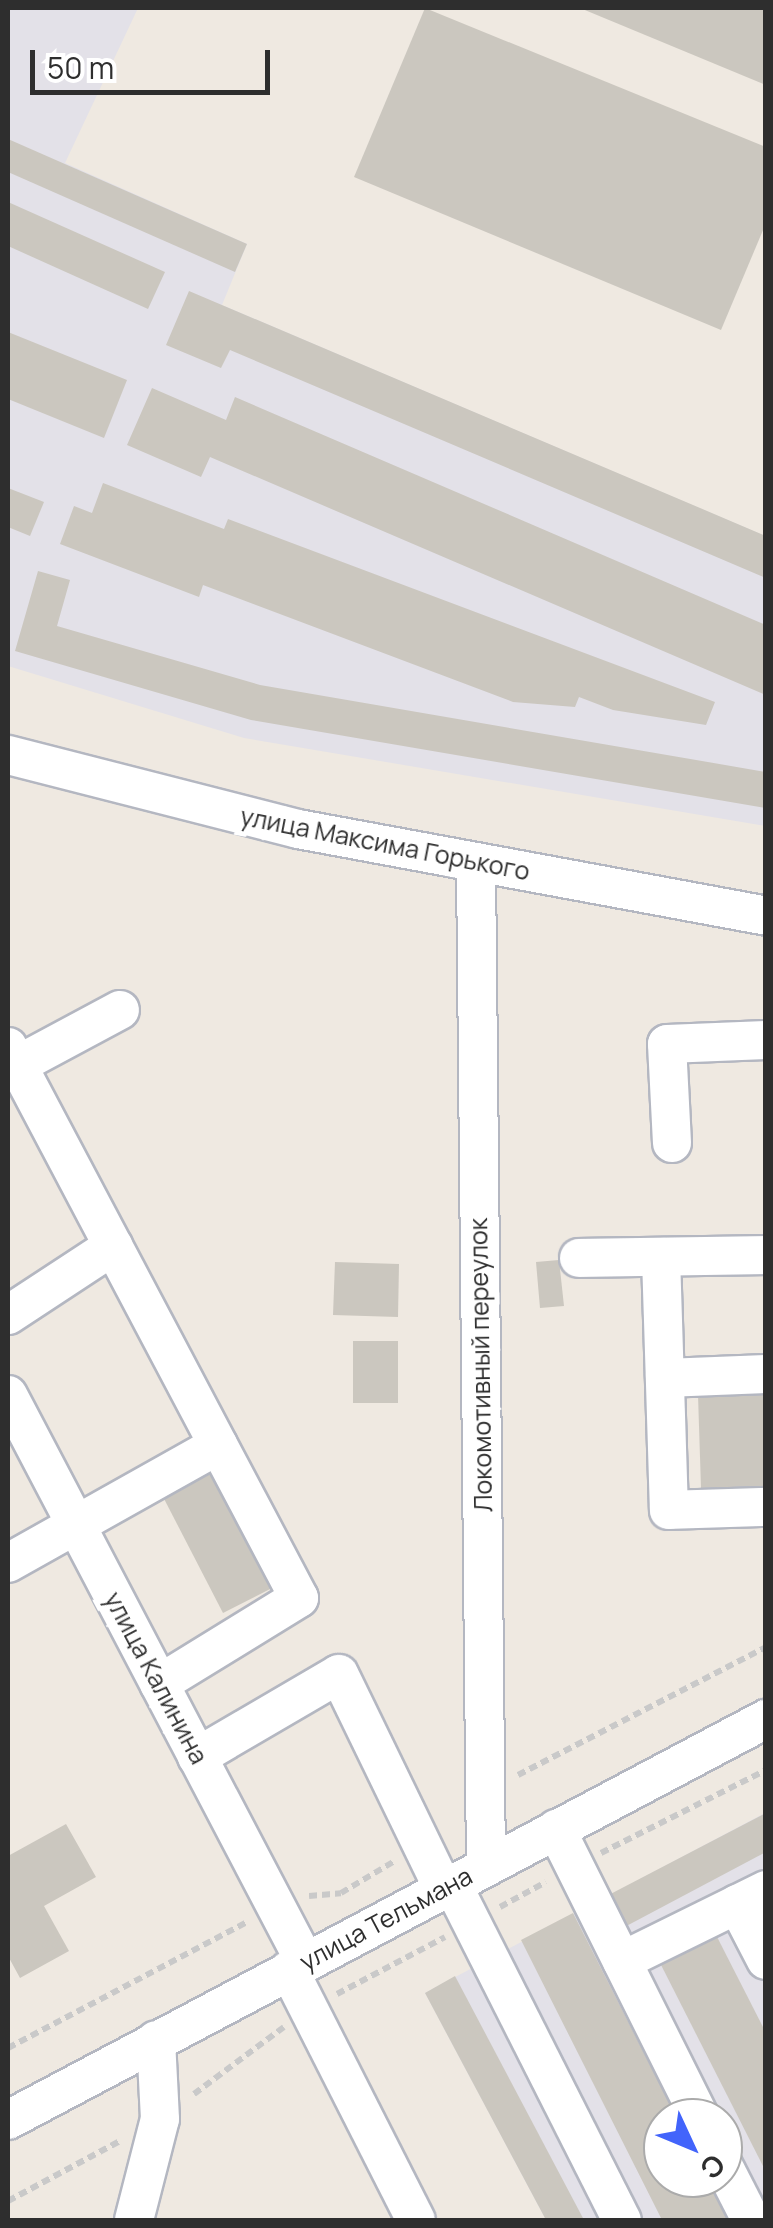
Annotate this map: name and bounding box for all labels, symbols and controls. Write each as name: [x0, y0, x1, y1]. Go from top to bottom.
scale bar: [35, 30, 275, 92]
text: 50 m: [47, 47, 114, 88]
street label: улица Максима Горького: [238, 801, 532, 887]
street label: Локомотивный переулок: [463, 1218, 499, 1512]
street label: улица Калинина: [98, 1587, 214, 1769]
street label: улица Тельмана: [295, 1861, 477, 1977]
north arrow: [643, 2098, 743, 2198]
text: С: [692, 2147, 734, 2188]

